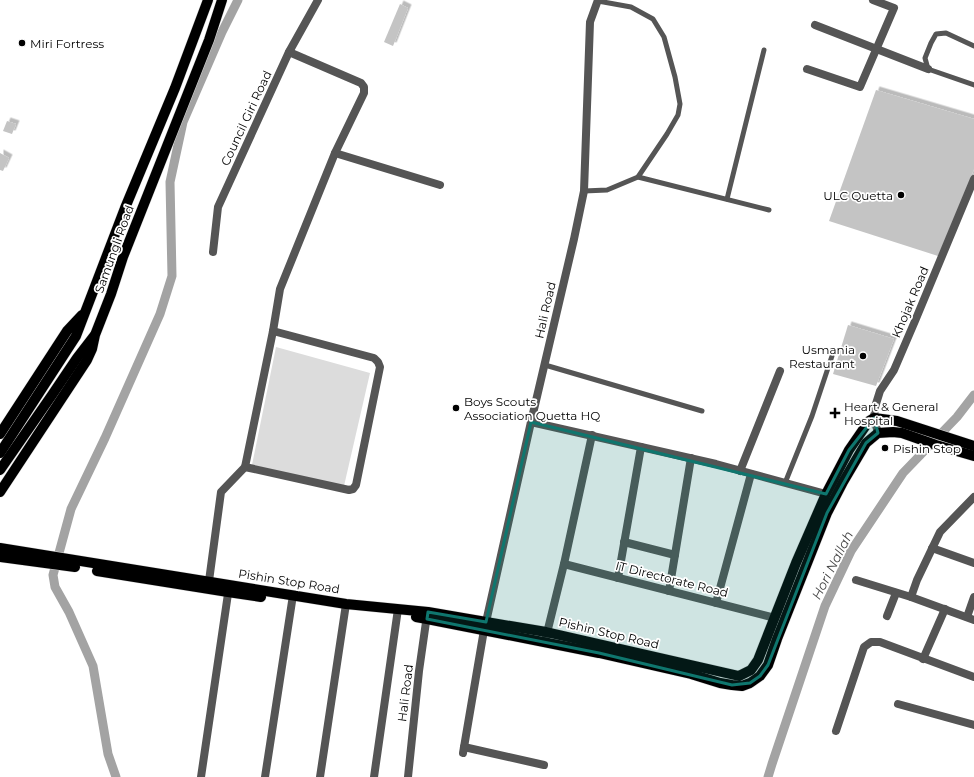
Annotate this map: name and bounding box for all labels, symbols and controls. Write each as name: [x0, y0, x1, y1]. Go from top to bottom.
place label: Miri Fortress: [30, 36, 104, 51]
marker: Miri Fortress: [17, 38, 27, 48]
street label: Council Giri Road: [217, 68, 275, 168]
place label: ULC Quetta: [823, 188, 893, 203]
marker: ULC Quetta: [896, 190, 906, 200]
street label: Samungli Road: [91, 203, 137, 295]
street label: Khojak Road: [888, 264, 932, 340]
street label: Hali Road: [531, 280, 559, 340]
place label: Usmania Restaurant: [789, 342, 855, 371]
marker: Usmania Restaurant: [858, 351, 868, 361]
place label: Boys Scouts Association Quetta HQ: [464, 394, 600, 423]
place label: Heart & General Hospital: [844, 399, 939, 428]
marker: Boys Scouts Association Quetta HQ: [451, 403, 461, 413]
marker: Heart & General Hospital: [829, 407, 841, 419]
place label: Pishin Stop: [893, 441, 961, 456]
marker: Pishin Stop: [880, 443, 890, 453]
water label: Hori Nallah: [808, 528, 856, 602]
street label: IT Directorate Road: [614, 558, 730, 600]
street label: Pishin Stop Road: [237, 566, 341, 596]
street label: Pishin Stop Road: [557, 614, 661, 652]
street label: Hali Road: [394, 663, 416, 723]

